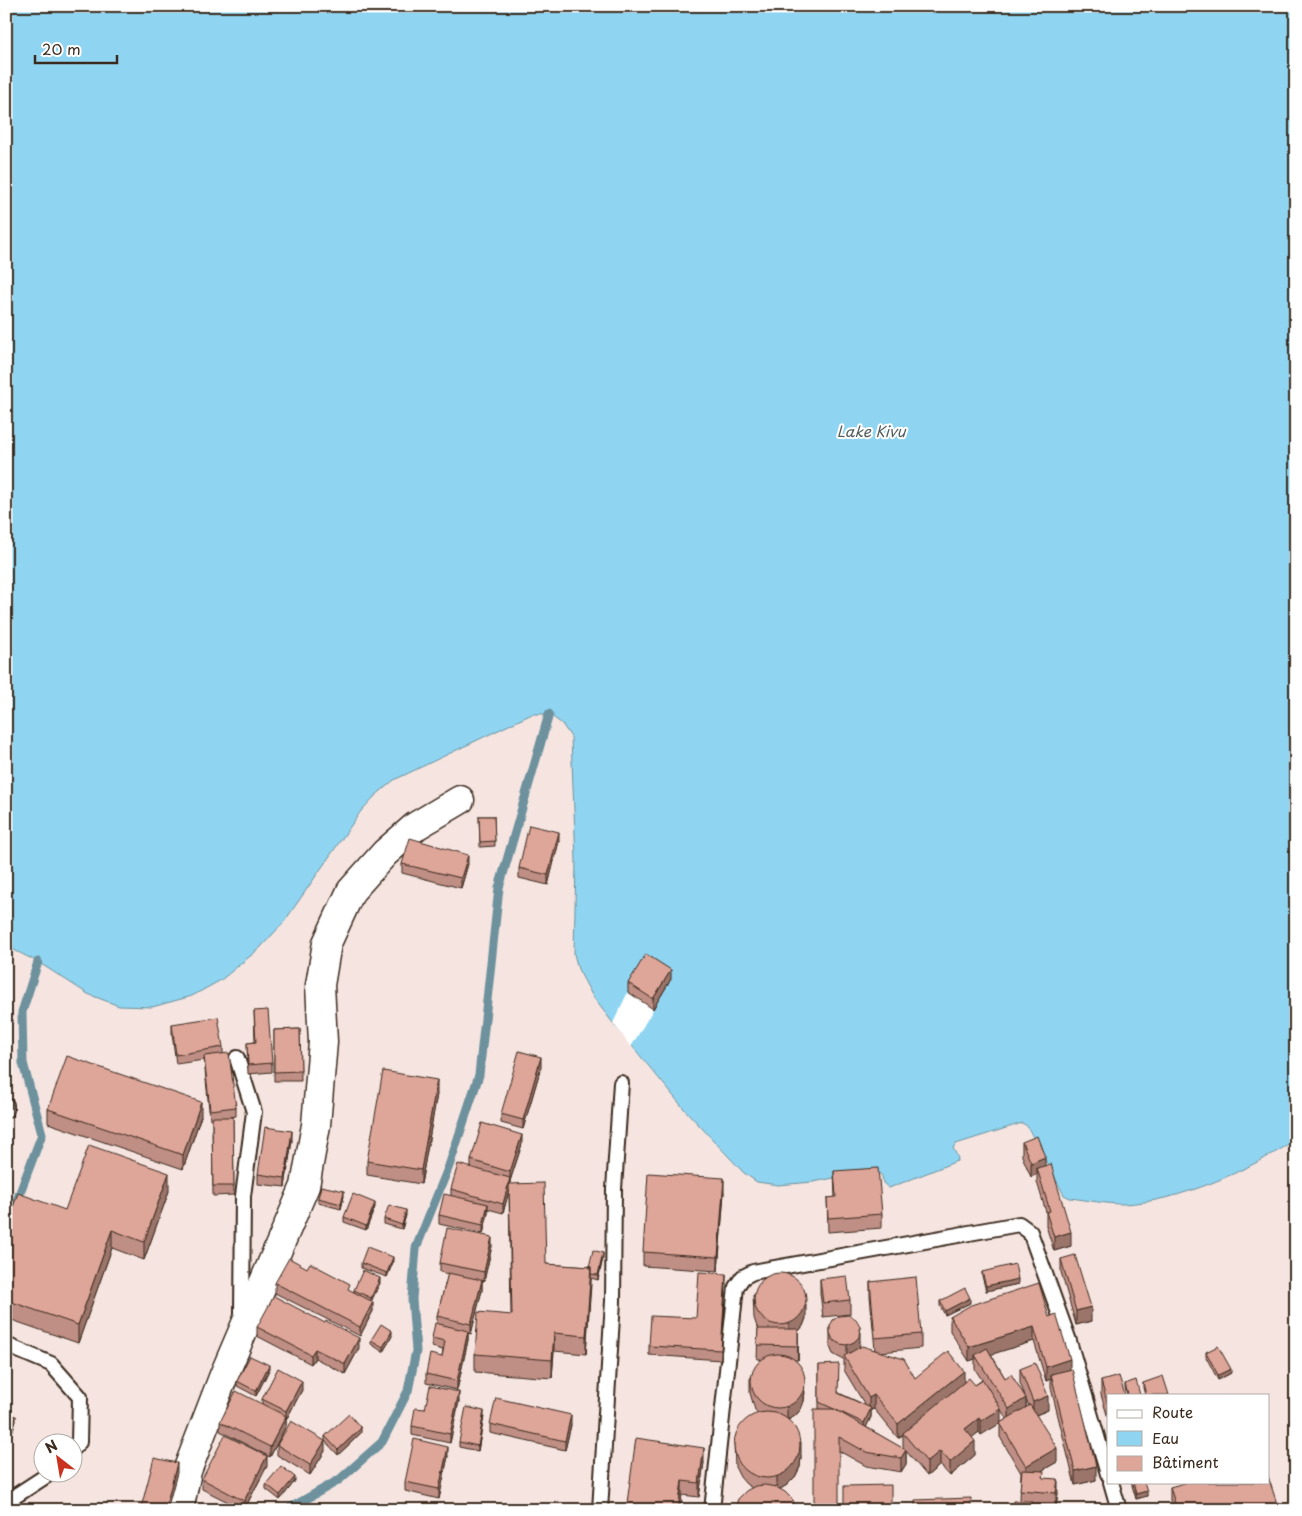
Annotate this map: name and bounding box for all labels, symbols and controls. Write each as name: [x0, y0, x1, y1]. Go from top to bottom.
scale bar: [35, 32, 118, 64]
text: 20 m: [42, 37, 81, 60]
water label: Lake Kivu: [837, 419, 907, 442]
legend: [1107, 1394, 1270, 1484]
text: Route: [1152, 1400, 1193, 1423]
text: Eau: [1152, 1426, 1179, 1449]
north arrow: [32, 1434, 82, 1484]
text: N: [41, 1435, 61, 1458]
text: Bâtiment: [1152, 1450, 1219, 1473]

